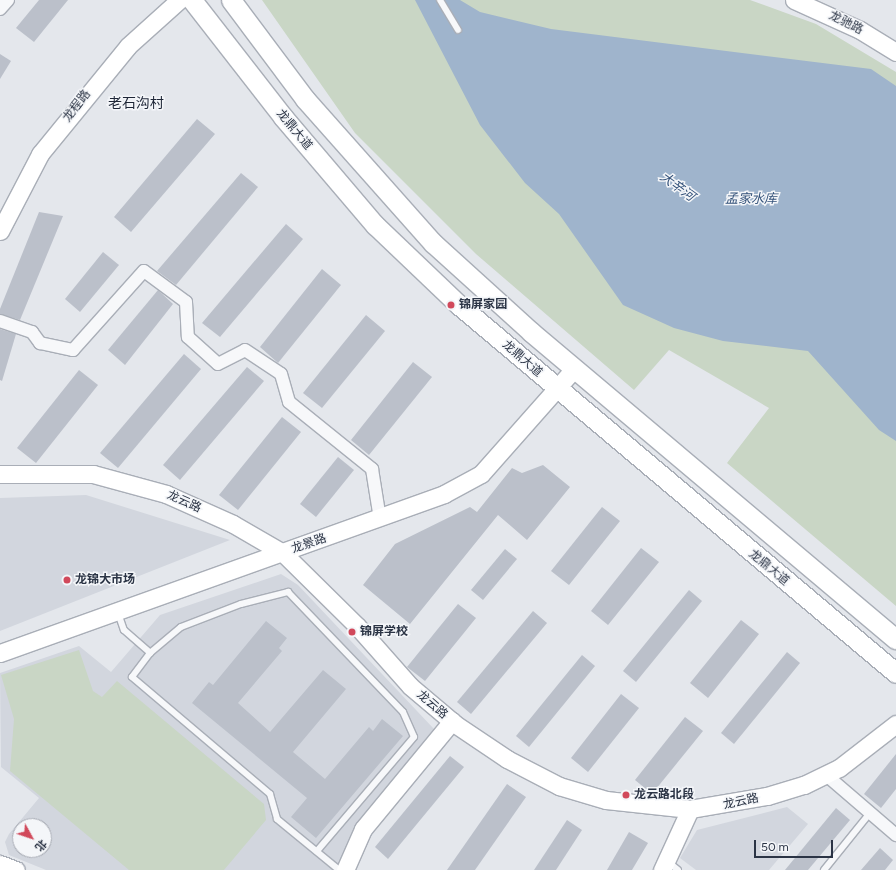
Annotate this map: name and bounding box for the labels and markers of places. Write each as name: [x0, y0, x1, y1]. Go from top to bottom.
place label: 锦屏家园: [459, 298, 507, 312]
marker: 锦屏家园: [446, 300, 456, 310]
place label: 龙锦大市场: [75, 573, 135, 587]
marker: 龙锦大市场: [62, 575, 72, 585]
place label: 锦屏学校: [360, 625, 408, 639]
marker: 锦屏学校: [347, 627, 357, 637]
place label: 龙云路北段: [634, 788, 694, 802]
marker: 龙云路北段: [621, 790, 631, 800]

